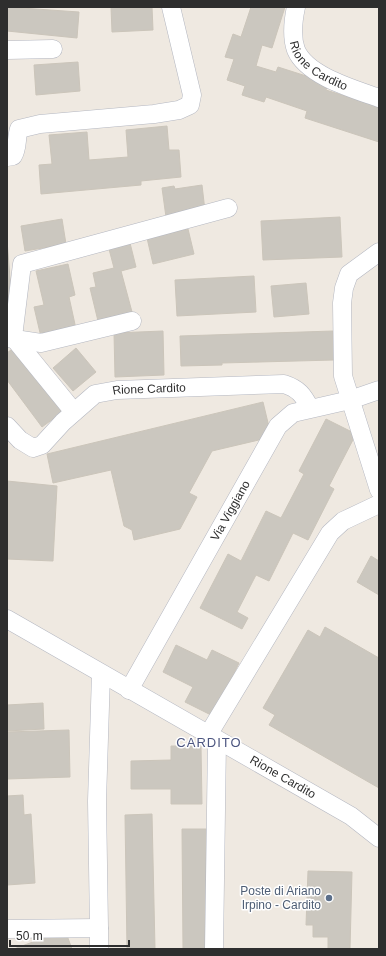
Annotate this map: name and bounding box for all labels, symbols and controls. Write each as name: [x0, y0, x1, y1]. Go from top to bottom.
street label: Rione Cardito: [287, 39, 350, 93]
street label: Rione Cardito: [111, 381, 186, 398]
street label: Via Viggiano: [208, 478, 253, 543]
district label: CARDITO: [176, 735, 242, 750]
street label: Rione Cardito: [248, 753, 319, 802]
place label: Poste di Ariano Irpino - Cardito: [240, 884, 321, 912]
marker: Poste di Ariano Irpino - Cardito: [324, 893, 334, 903]
scale bar: [10, 922, 129, 948]
text: 50 m: [16, 929, 43, 943]

